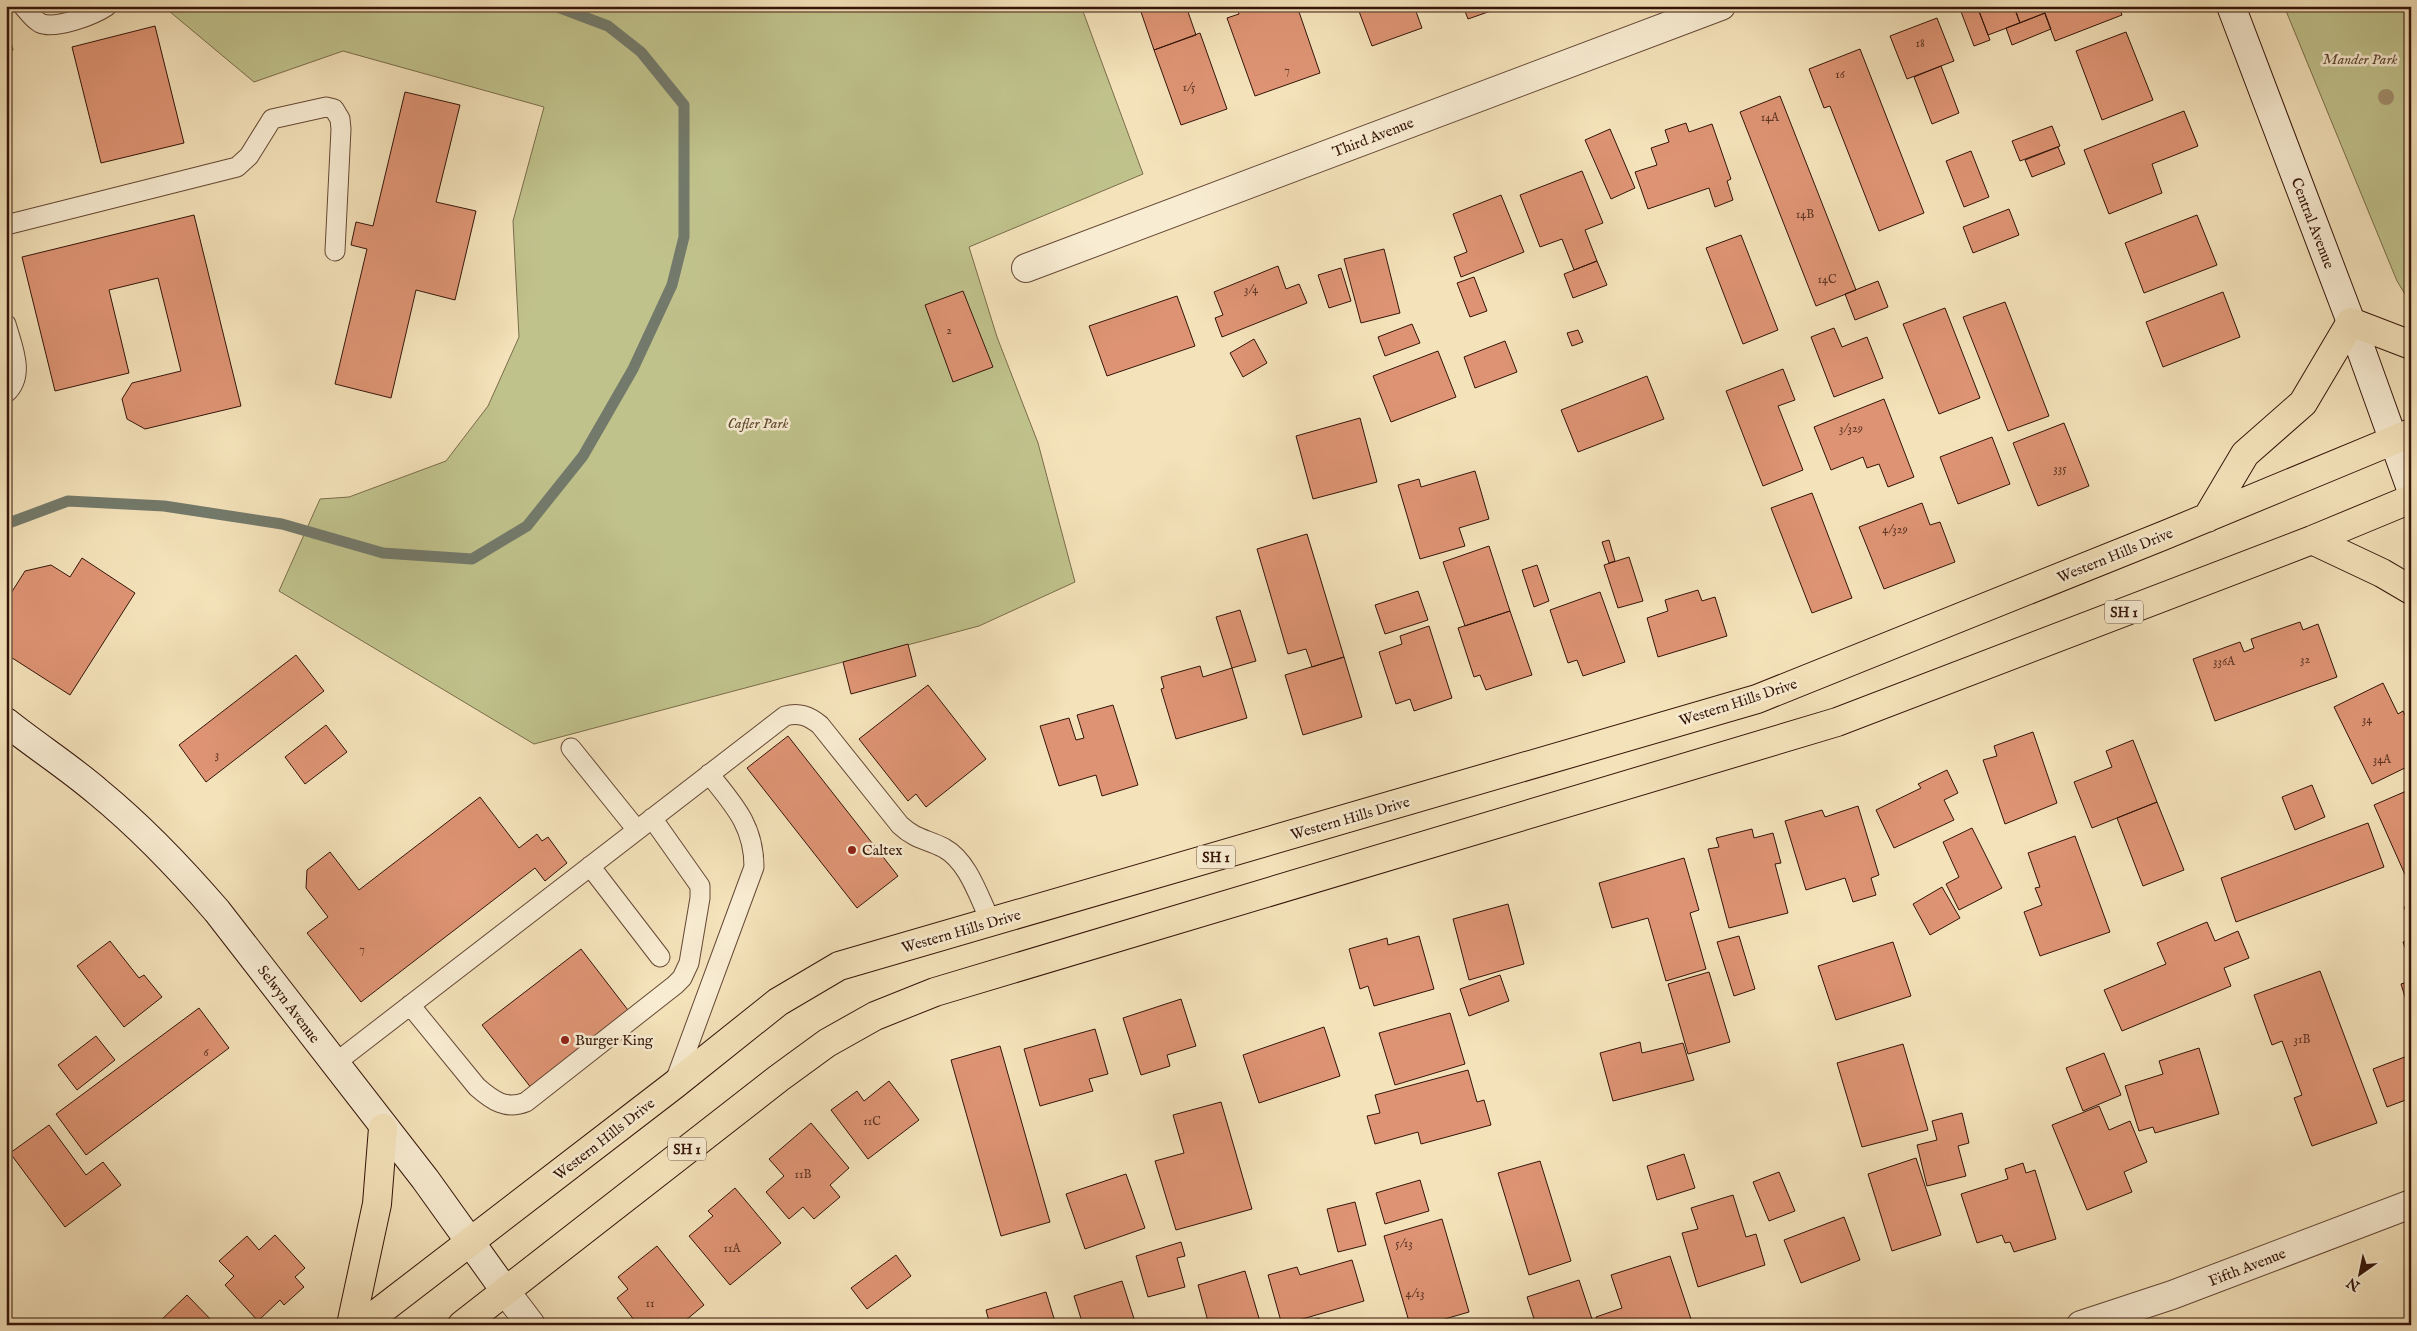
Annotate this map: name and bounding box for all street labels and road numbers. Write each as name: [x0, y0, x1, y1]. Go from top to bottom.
street label: Third Avenue: [1330, 113, 1417, 162]
street label: Central Avenue: [2286, 175, 2339, 271]
street label: Western Hills Drive: [2055, 524, 2176, 587]
road number: SH 1: [2105, 600, 2143, 624]
street label: Western Hills Drive: [1677, 674, 1800, 731]
street label: Western Hills Drive: [1288, 792, 1412, 845]
road number: SH 1: [1197, 846, 1235, 869]
street label: Western Hills Drive: [899, 905, 1023, 958]
street label: Selwyn Avenue: [253, 962, 324, 1047]
street label: Western Hills Drive: [550, 1094, 659, 1185]
road number: SH 1: [668, 1138, 706, 1160]
street label: Fifth Avenue: [2206, 1244, 2289, 1291]

